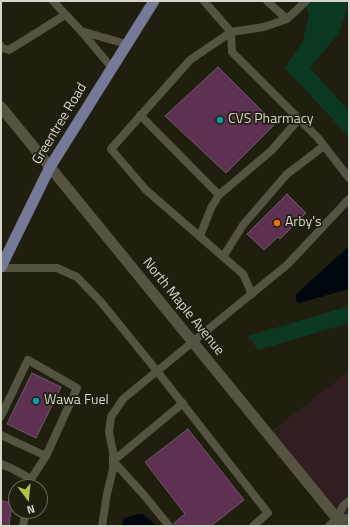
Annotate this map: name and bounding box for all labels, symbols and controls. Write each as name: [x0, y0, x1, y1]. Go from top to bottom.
street label: Greentree Road: [29, 80, 91, 168]
place label: CVS Pharmacy: [228, 112, 314, 128]
marker: CVS Pharmacy: [215, 115, 225, 125]
place label: Arby's: [285, 215, 322, 231]
marker: Arby's: [272, 218, 282, 228]
street label: North Maple Avenue: [139, 255, 227, 359]
place label: Wawa Fuel: [44, 393, 109, 409]
marker: Wawa Fuel: [31, 396, 41, 406]
north arrow: [8, 479, 48, 519]
text: N: [25, 501, 37, 518]

